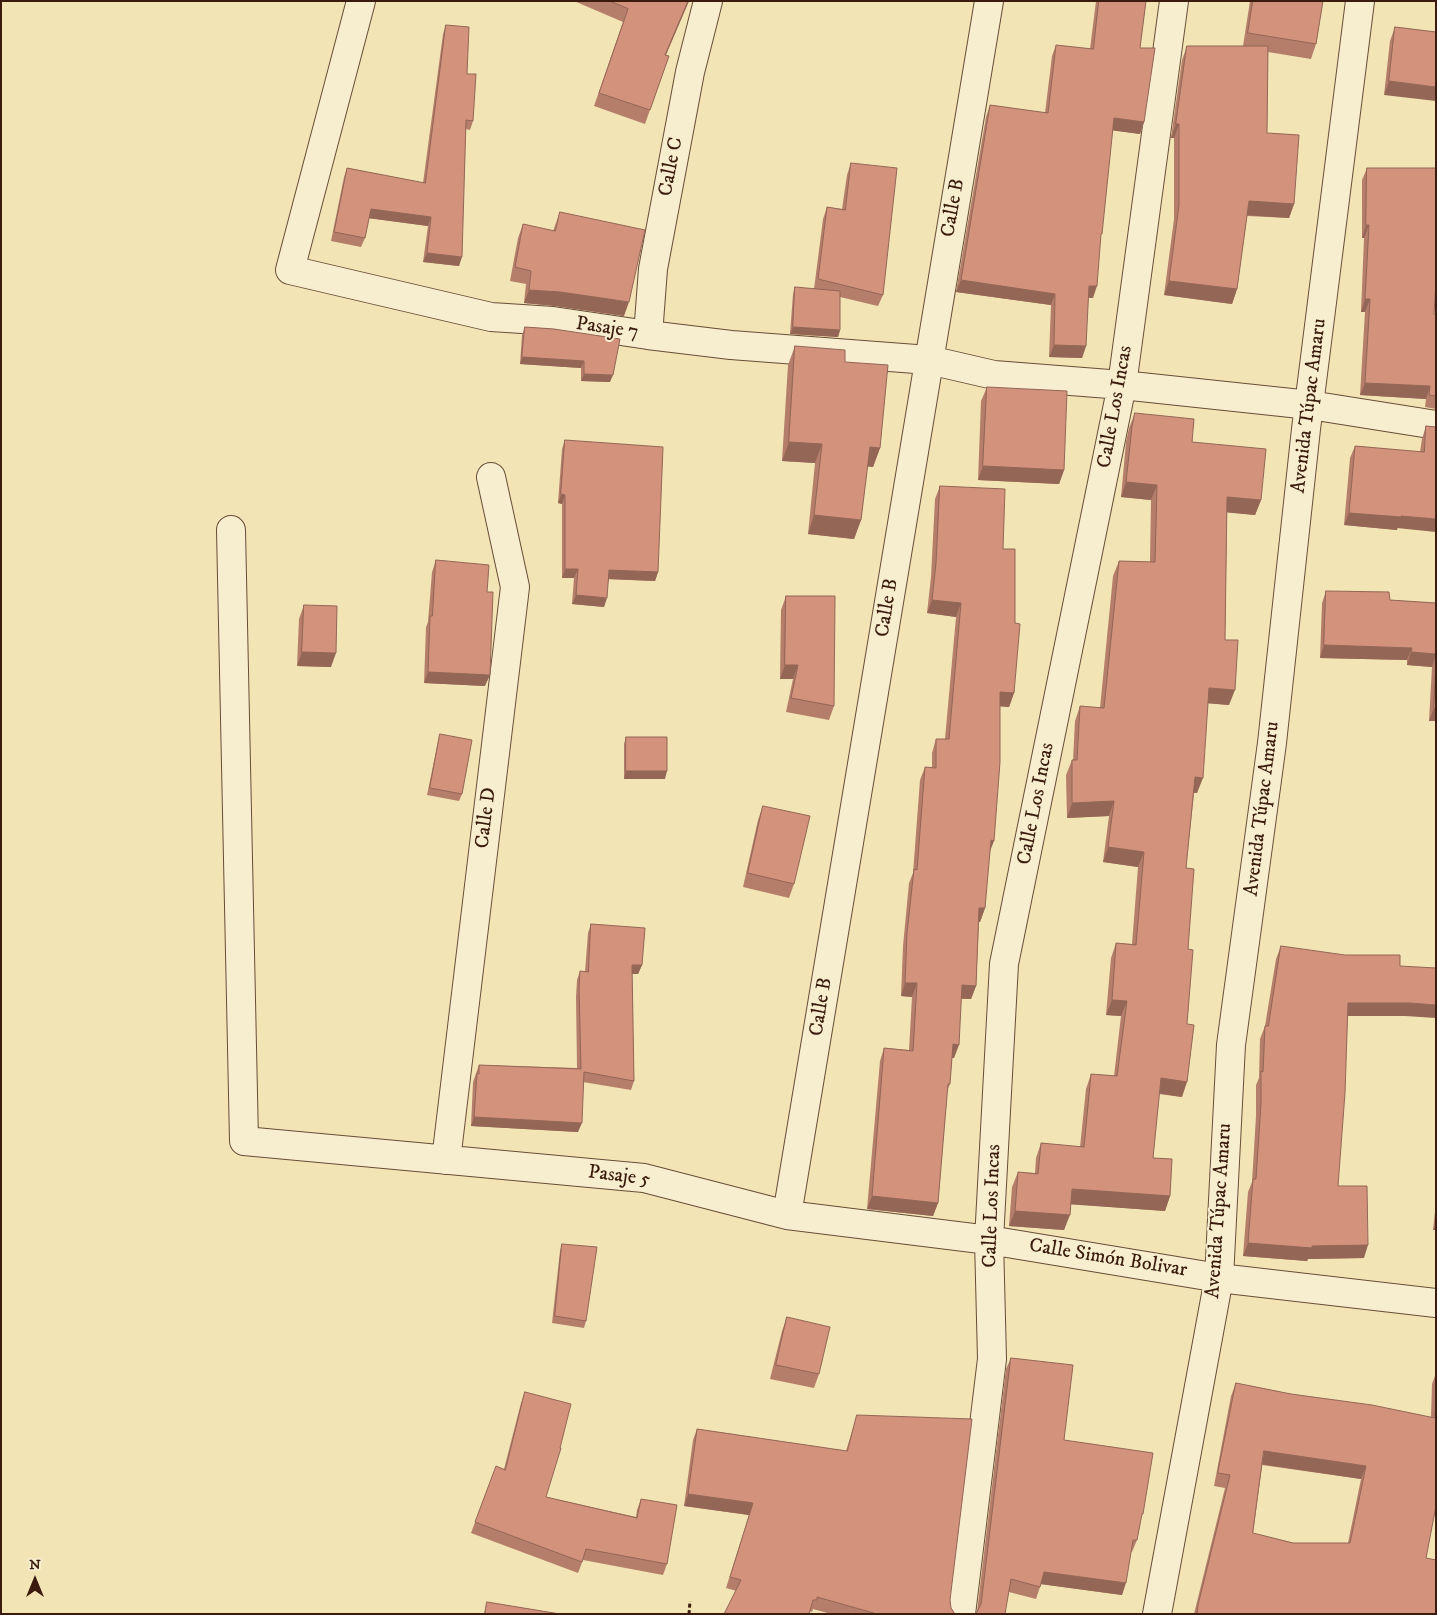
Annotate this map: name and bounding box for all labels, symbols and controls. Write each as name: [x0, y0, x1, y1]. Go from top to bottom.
street label: Calle C: [655, 135, 689, 199]
street label: Calle B: [937, 177, 971, 239]
street label: Pasaje 7: [574, 313, 640, 345]
street label: Avenida Túpac Amaru: [1287, 317, 1333, 495]
street label: Calle Los Incas: [1093, 344, 1139, 470]
street label: Calle B: [872, 577, 904, 639]
street label: Avenida Túpac Amaru: [1240, 720, 1286, 898]
street label: Calle Los Incas: [1013, 741, 1061, 867]
street label: Calle D: [471, 786, 503, 850]
street label: Calle B: [806, 976, 838, 1038]
street label: Avenida Túpac Amaru: [1202, 1122, 1238, 1300]
street label: Calle Los Incas: [979, 1144, 1007, 1268]
street label: Pasaje 5: [586, 1161, 652, 1193]
street label: Calle Simón Bolivar: [1027, 1235, 1189, 1283]
north arrow: [10, 1555, 60, 1605]
text: N: [29, 1556, 41, 1574]

